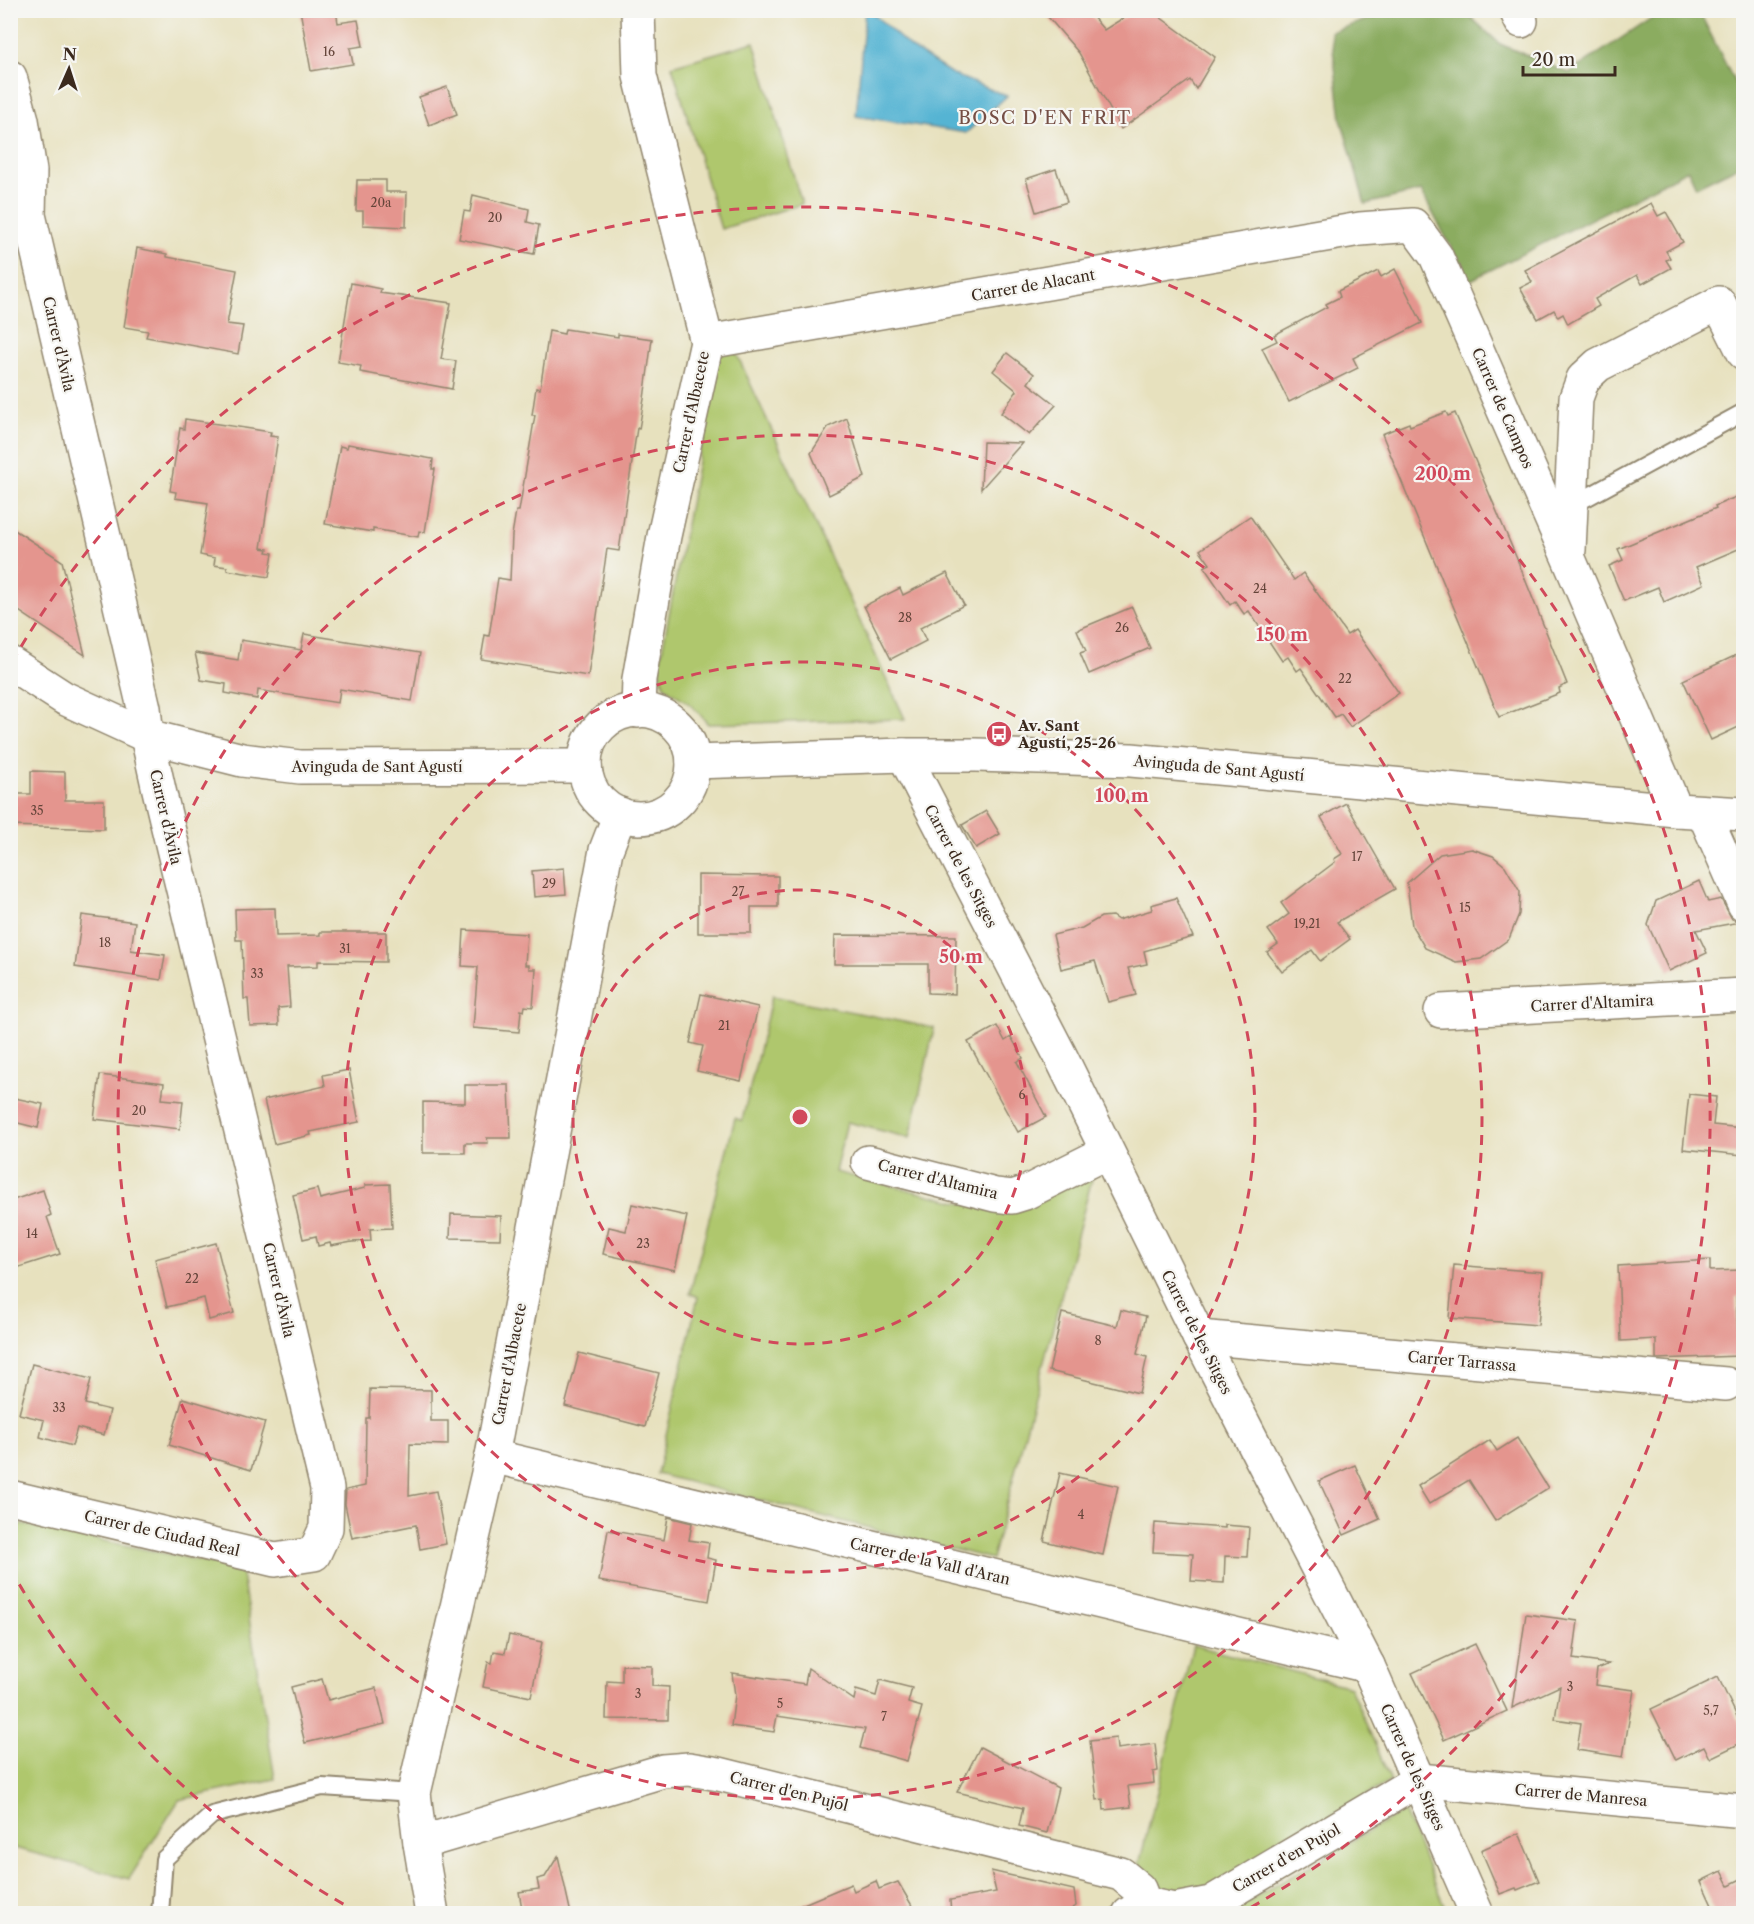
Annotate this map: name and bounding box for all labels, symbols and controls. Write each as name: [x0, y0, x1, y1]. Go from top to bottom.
north arrow: [39, 39, 99, 99]
scale bar: [1523, 39, 1614, 77]
text: N: [62, 44, 77, 64]
house number: 16: [323, 44, 335, 59]
text: 20 m: [1532, 49, 1576, 71]
district label: BOSC D'EN FRIT: [958, 107, 1132, 129]
house number: 20a: [371, 195, 392, 210]
house number: 20: [488, 210, 502, 225]
street label: Carrer de Alacant: [970, 265, 1097, 305]
street label: Carrer d'Àvila: [39, 295, 79, 393]
street label: Carrer de Campos: [1468, 345, 1538, 471]
street label: Carrer d'Albacete: [669, 349, 713, 475]
text: 200 m: [1415, 463, 1471, 485]
house number: 24: [1253, 581, 1267, 596]
house number: 28: [898, 610, 912, 625]
house number: 26: [1115, 620, 1129, 635]
text: 150 m: [1256, 624, 1308, 646]
house number: 22: [1338, 671, 1352, 686]
place label: Av. Sant Agustí, 25-26: [1017, 716, 1116, 752]
bus stop icon: Av. Sant Agustí, 25-26: [984, 719, 1014, 749]
street label: Avinguda de Sant Agustí: [1132, 751, 1306, 785]
street label: Avinguda de Sant Agustí: [290, 757, 463, 776]
street label: Carrer d'Àvila: [146, 768, 186, 866]
text: 100 m: [1095, 785, 1149, 807]
street label: Carrer de les Sitges: [920, 801, 1002, 931]
house number: 35: [30, 803, 44, 818]
house number: 17: [1352, 849, 1363, 864]
house number: 29: [542, 876, 556, 891]
house number: 27: [732, 884, 744, 899]
house number: 15: [1459, 900, 1471, 915]
house number: 19,21: [1294, 916, 1320, 931]
house number: 18: [99, 935, 111, 950]
house number: 31: [339, 941, 351, 956]
text: 50 m: [939, 946, 983, 968]
house number: 33: [250, 966, 264, 981]
street label: Carrer d'Altamira: [1530, 990, 1654, 1016]
house number: 21: [718, 1018, 730, 1033]
house number: 6: [1018, 1087, 1026, 1102]
house number: 20: [132, 1103, 146, 1118]
centre of rings: [790, 1107, 810, 1127]
street label: Carrer d'Altamira: [876, 1155, 1000, 1203]
house number: 14: [26, 1226, 38, 1241]
house number: 23: [636, 1236, 650, 1251]
street label: Carrer d'Àvila: [259, 1241, 299, 1339]
street label: Carrer de les Sitges: [1157, 1267, 1237, 1397]
house number: 22: [185, 1271, 199, 1286]
street label: Carrer d'Albacete: [488, 1301, 530, 1427]
house number: 8: [1094, 1333, 1102, 1348]
street label: Carrer Tarrassa: [1407, 1347, 1517, 1375]
house number: 33: [52, 1400, 66, 1415]
street label: Carrer de Ciudad Real: [82, 1506, 242, 1560]
house number: 4: [1078, 1507, 1085, 1522]
street label: Carrer de la Vall d'Aran: [848, 1533, 1013, 1589]
house number: 3: [1567, 1679, 1573, 1694]
house number: 3: [635, 1686, 641, 1701]
house number: 5: [777, 1696, 783, 1711]
street label: Carrer de les Sitges: [1376, 1701, 1450, 1833]
house number: 5,7: [1703, 1703, 1719, 1718]
house number: 7: [881, 1709, 887, 1724]
street label: Carrer d'en Pujol: [728, 1767, 851, 1815]
street label: Carrer de Manresa: [1514, 1780, 1648, 1810]
street label: Carrer d'en Pujol: [1229, 1819, 1344, 1897]

